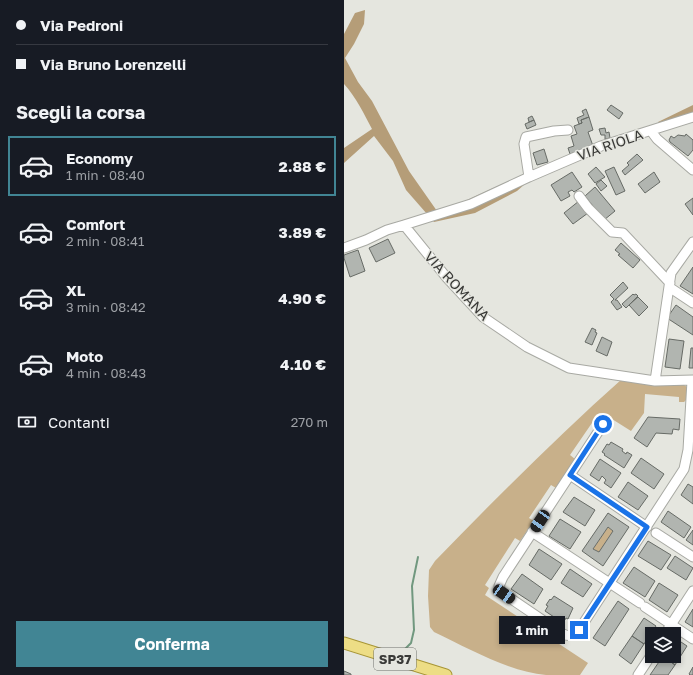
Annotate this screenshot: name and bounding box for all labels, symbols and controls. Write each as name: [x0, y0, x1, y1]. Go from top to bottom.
text: Via Pedroni: [40, 16, 123, 34]
text: Via Bruno Lorenzelli: [40, 55, 186, 73]
text: Scegli la corsa: [16, 101, 145, 123]
street label: VIA RIOLA: [575, 125, 646, 164]
icon: car: [18, 148, 54, 184]
text: Economy: [66, 149, 133, 167]
text: 2.88 €: [279, 157, 326, 175]
text: 1 min · 08:40: [66, 167, 145, 183]
icon: car: [18, 214, 54, 250]
text: Comfort: [66, 215, 125, 233]
text: 3.89 €: [279, 223, 326, 241]
text: 2 min · 08:41: [66, 233, 144, 249]
street label: VIA ROMANA: [421, 248, 494, 324]
icon: car: [18, 280, 54, 316]
text: XL: [66, 281, 85, 299]
text: 4.90 €: [278, 289, 326, 307]
text: 3 min · 08:42: [66, 299, 146, 315]
icon: car: [18, 346, 54, 382]
text: Moto: [66, 347, 103, 365]
text: 4.10 €: [280, 355, 326, 373]
text: 4 min · 08:43: [66, 365, 146, 381]
icon: cash: [16, 411, 38, 433]
text: Contanti: [48, 413, 110, 431]
text: 270 m: [291, 414, 328, 430]
route start: [594, 415, 612, 433]
car: [528, 508, 552, 534]
car: [491, 582, 517, 606]
callout: 1 min: [499, 616, 565, 644]
button: Conferma: [16, 621, 328, 667]
route end: [570, 621, 588, 639]
text: 1 min: [516, 622, 548, 638]
map controls: [645, 627, 681, 663]
button: layers: [645, 627, 681, 663]
road number: SP37: [374, 648, 416, 670]

